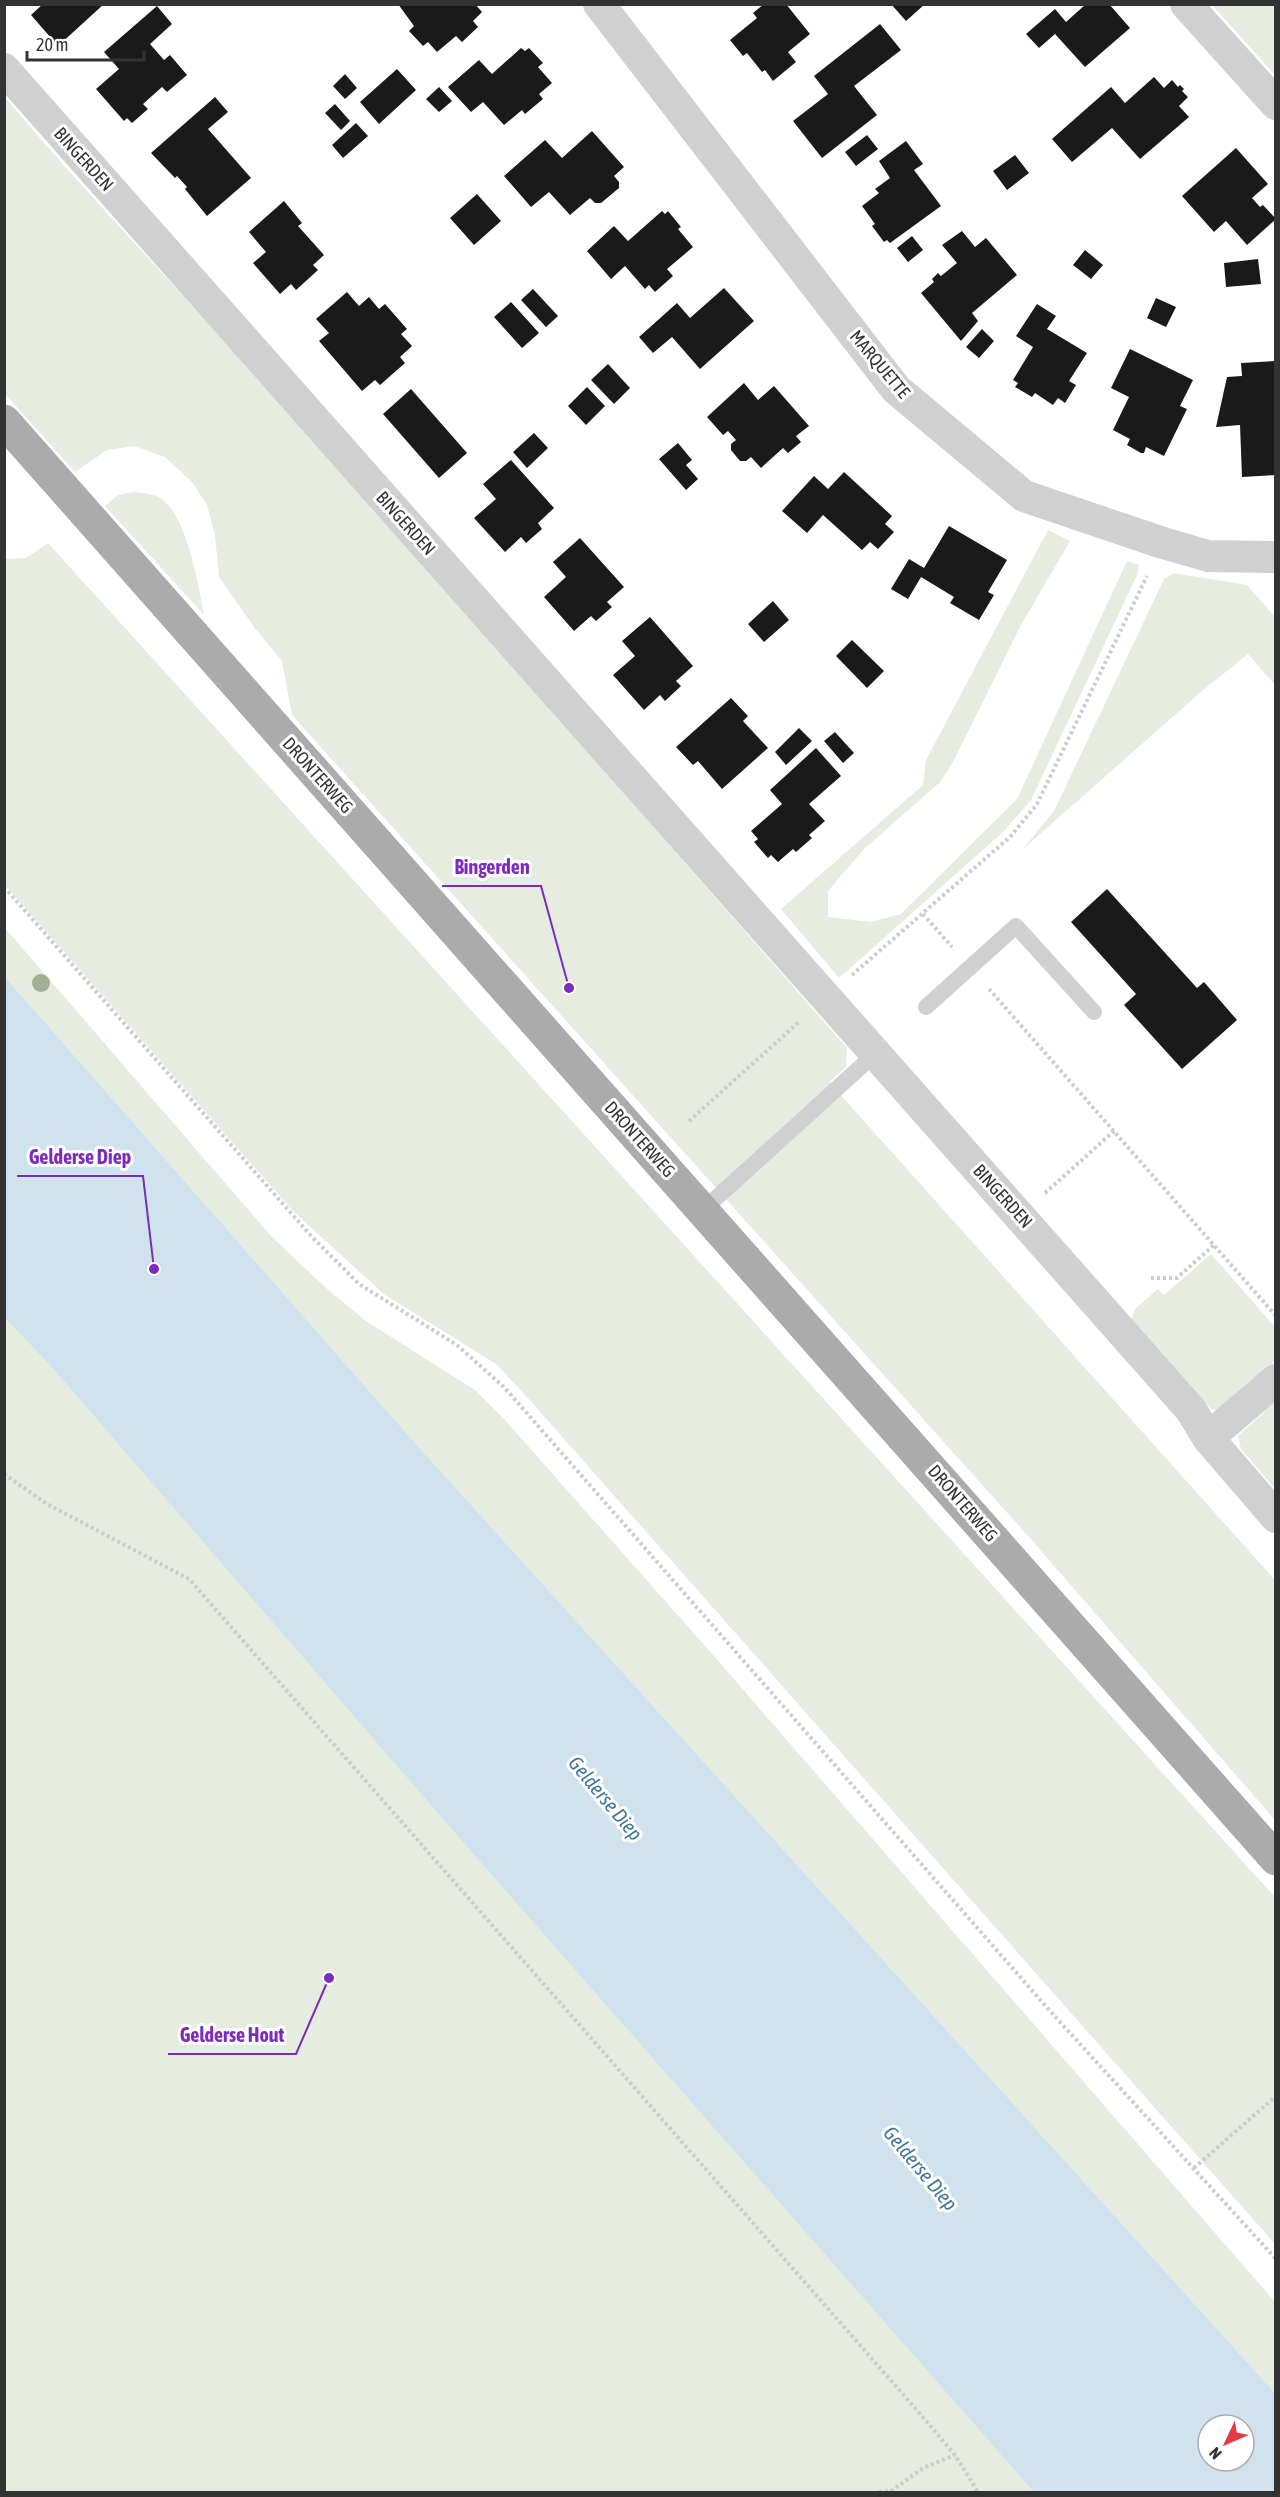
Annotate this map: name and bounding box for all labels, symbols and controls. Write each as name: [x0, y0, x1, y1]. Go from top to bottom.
scale bar: [27, 24, 144, 62]
text: 20 m: [36, 34, 68, 55]
street label: BINGERDEN: [50, 123, 118, 195]
street label: MARQUETTE: [846, 326, 915, 402]
street label: BINGERDEN: [372, 487, 440, 559]
street label: DRONTERWEG: [279, 733, 357, 817]
callout: Bingerden: [442, 848, 541, 886]
text: Bingerden: [454, 855, 530, 878]
street label: DRONTERWEG: [601, 1097, 679, 1181]
callout: Gelderse Diep: [17, 1138, 143, 1176]
text: Gelderse Diep: [29, 1145, 131, 1168]
street label: BINGERDEN: [969, 1160, 1037, 1232]
street label: DRONTERWEG: [924, 1460, 1002, 1546]
water label: Gelderse Diep: [564, 1751, 648, 1845]
callout: Gelderse Hout: [168, 2016, 296, 2054]
text: Gelderse Hout: [180, 2023, 285, 2046]
water label: Gelderse Diep: [879, 2121, 963, 2215]
north arrow: [1196, 2413, 1256, 2473]
text: N: [1205, 2444, 1225, 2463]

